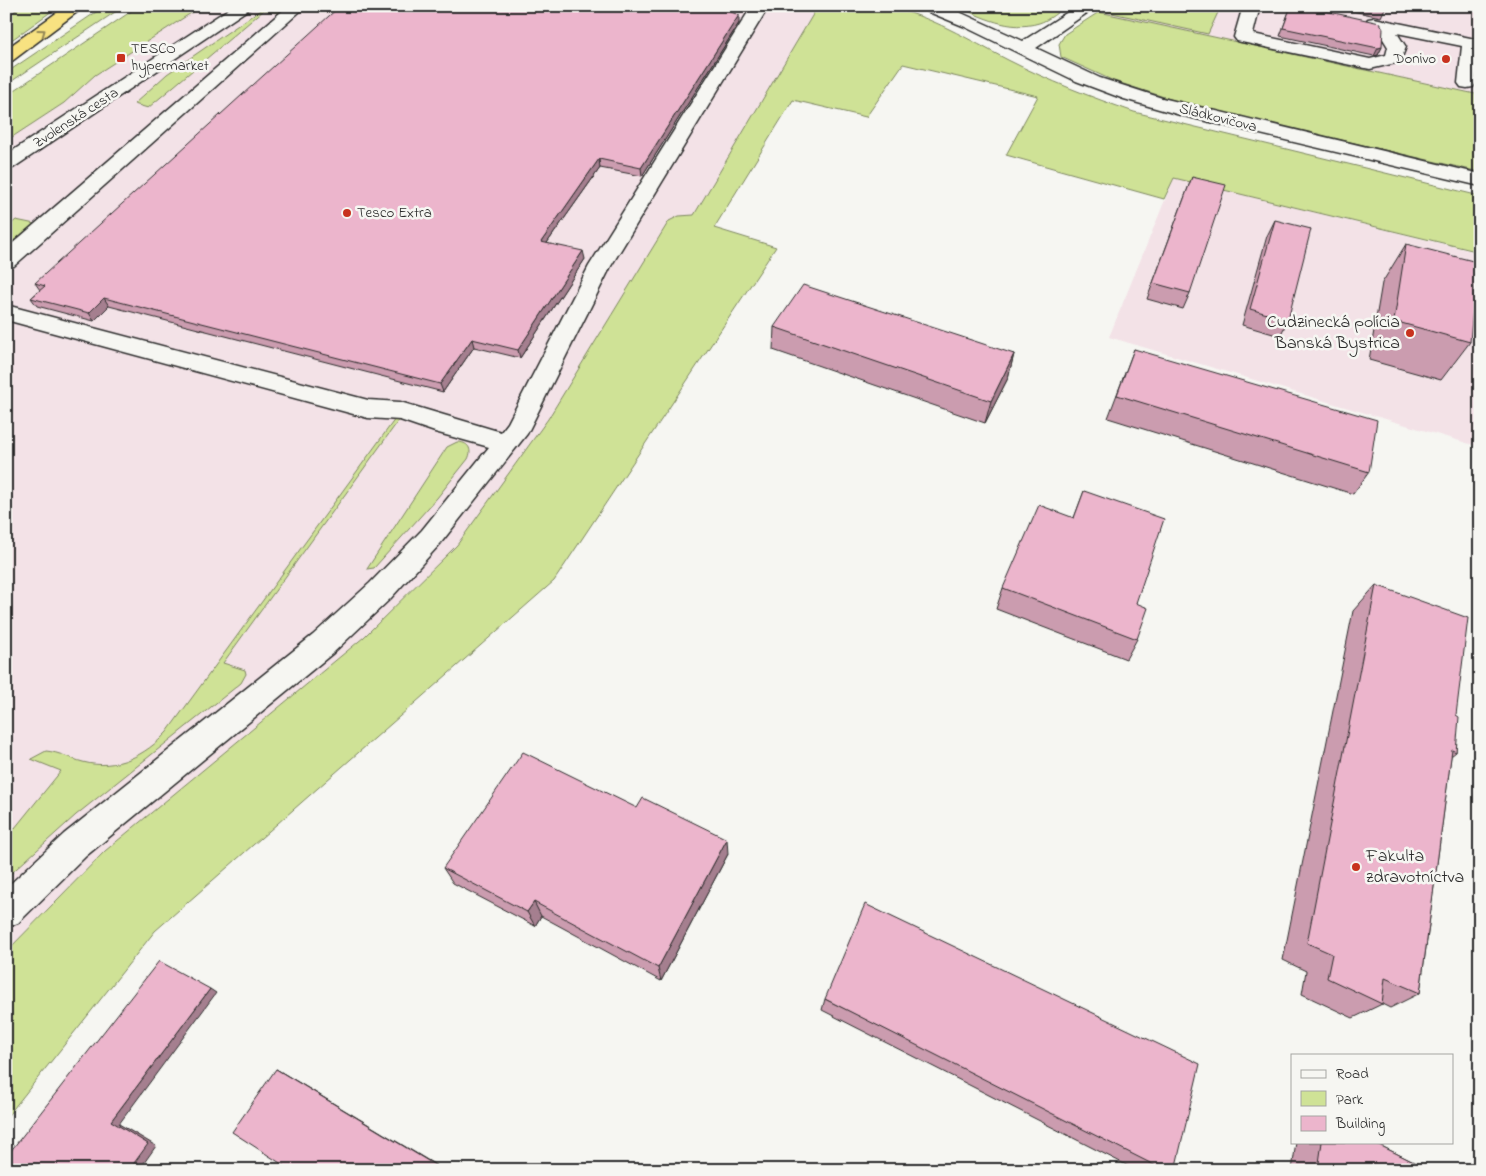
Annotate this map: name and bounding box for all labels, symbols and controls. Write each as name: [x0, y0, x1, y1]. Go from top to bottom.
one-way arrow: [36, 29, 46, 38]
place label: TESCO hypermarket: [131, 38, 209, 78]
place label: Donivo: [1393, 48, 1436, 70]
marker: TESCO hypermarket: [115, 52, 127, 64]
marker: Donivo: [1440, 53, 1452, 65]
street label: Zvolenská cesta: [29, 82, 123, 154]
street label: Sládkovičova: [1177, 98, 1259, 138]
place label: Tesco Extra: [357, 202, 432, 224]
marker: Tesco Extra: [341, 207, 353, 219]
place label: Cudzinecká polícia Banská Bystrica: [1267, 310, 1400, 357]
marker: Cudzinecká polícia Banská Bystrica: [1404, 327, 1416, 339]
place label: Fakulta zdravotníctva: [1365, 844, 1464, 891]
marker: Fakulta zdravotníctva: [1350, 861, 1362, 873]
legend: [1291, 1054, 1454, 1144]
text: Road: [1336, 1063, 1369, 1085]
text: Park: [1336, 1089, 1364, 1111]
text: Building: [1335, 1113, 1385, 1136]

